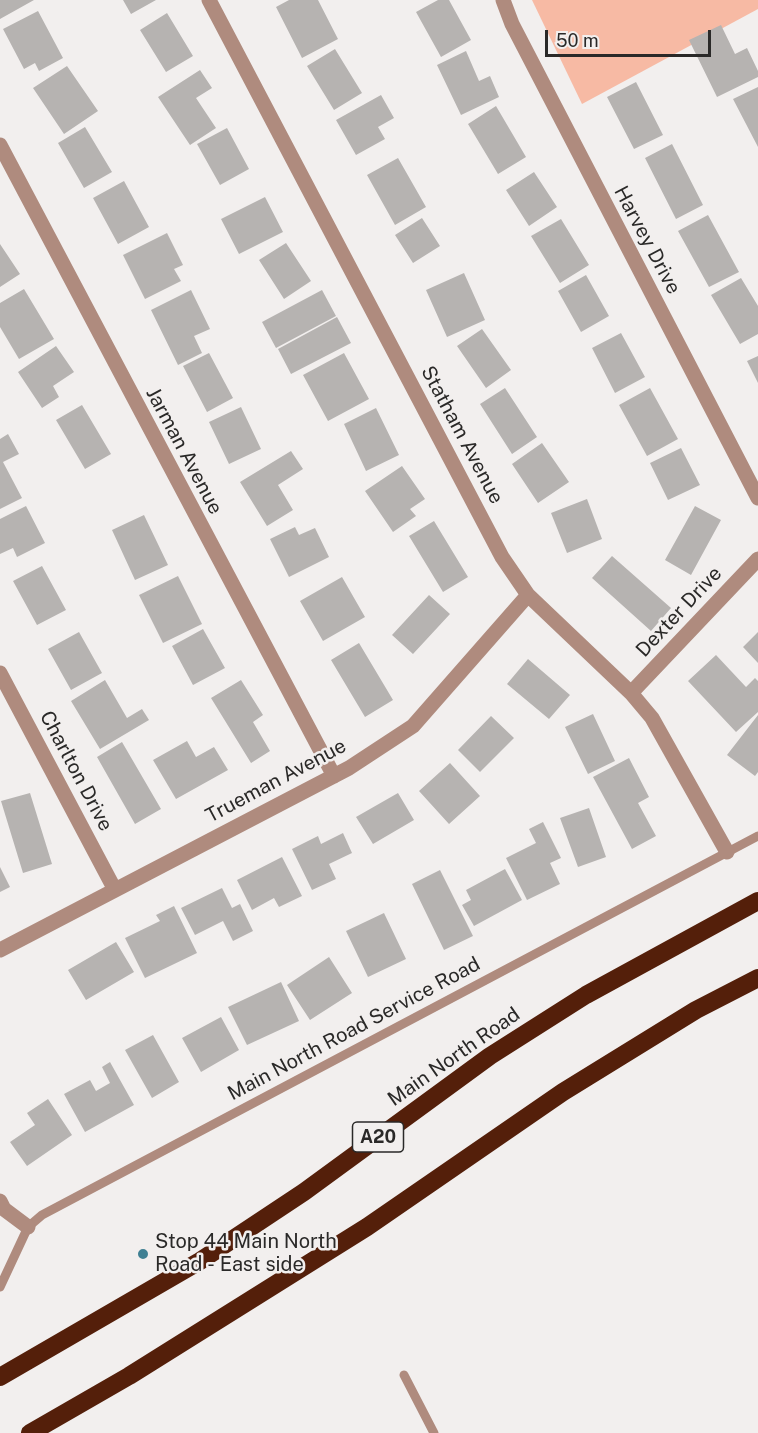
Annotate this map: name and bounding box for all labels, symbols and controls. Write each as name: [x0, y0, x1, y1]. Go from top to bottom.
scale bar: [548, 18, 714, 56]
text: 50 m: [556, 30, 599, 51]
street label: Harvey Drive: [608, 182, 686, 298]
street label: Statham Avenue: [416, 362, 508, 508]
street label: Jarman Avenue: [141, 384, 227, 518]
street label: Dexter Drive: [631, 562, 727, 662]
street label: Charlton Drive: [34, 707, 118, 835]
street label: Trueman Avenue: [202, 734, 350, 828]
street label: Main North Road Service Road: [224, 952, 484, 1106]
street label: Main North Road: [383, 1003, 525, 1111]
road number: A20: [352, 1122, 404, 1152]
place label: Stop 44 Main North Road - East side: [155, 1230, 337, 1277]
marker: Stop 44 Main North Road - East side: [136, 1247, 150, 1261]

